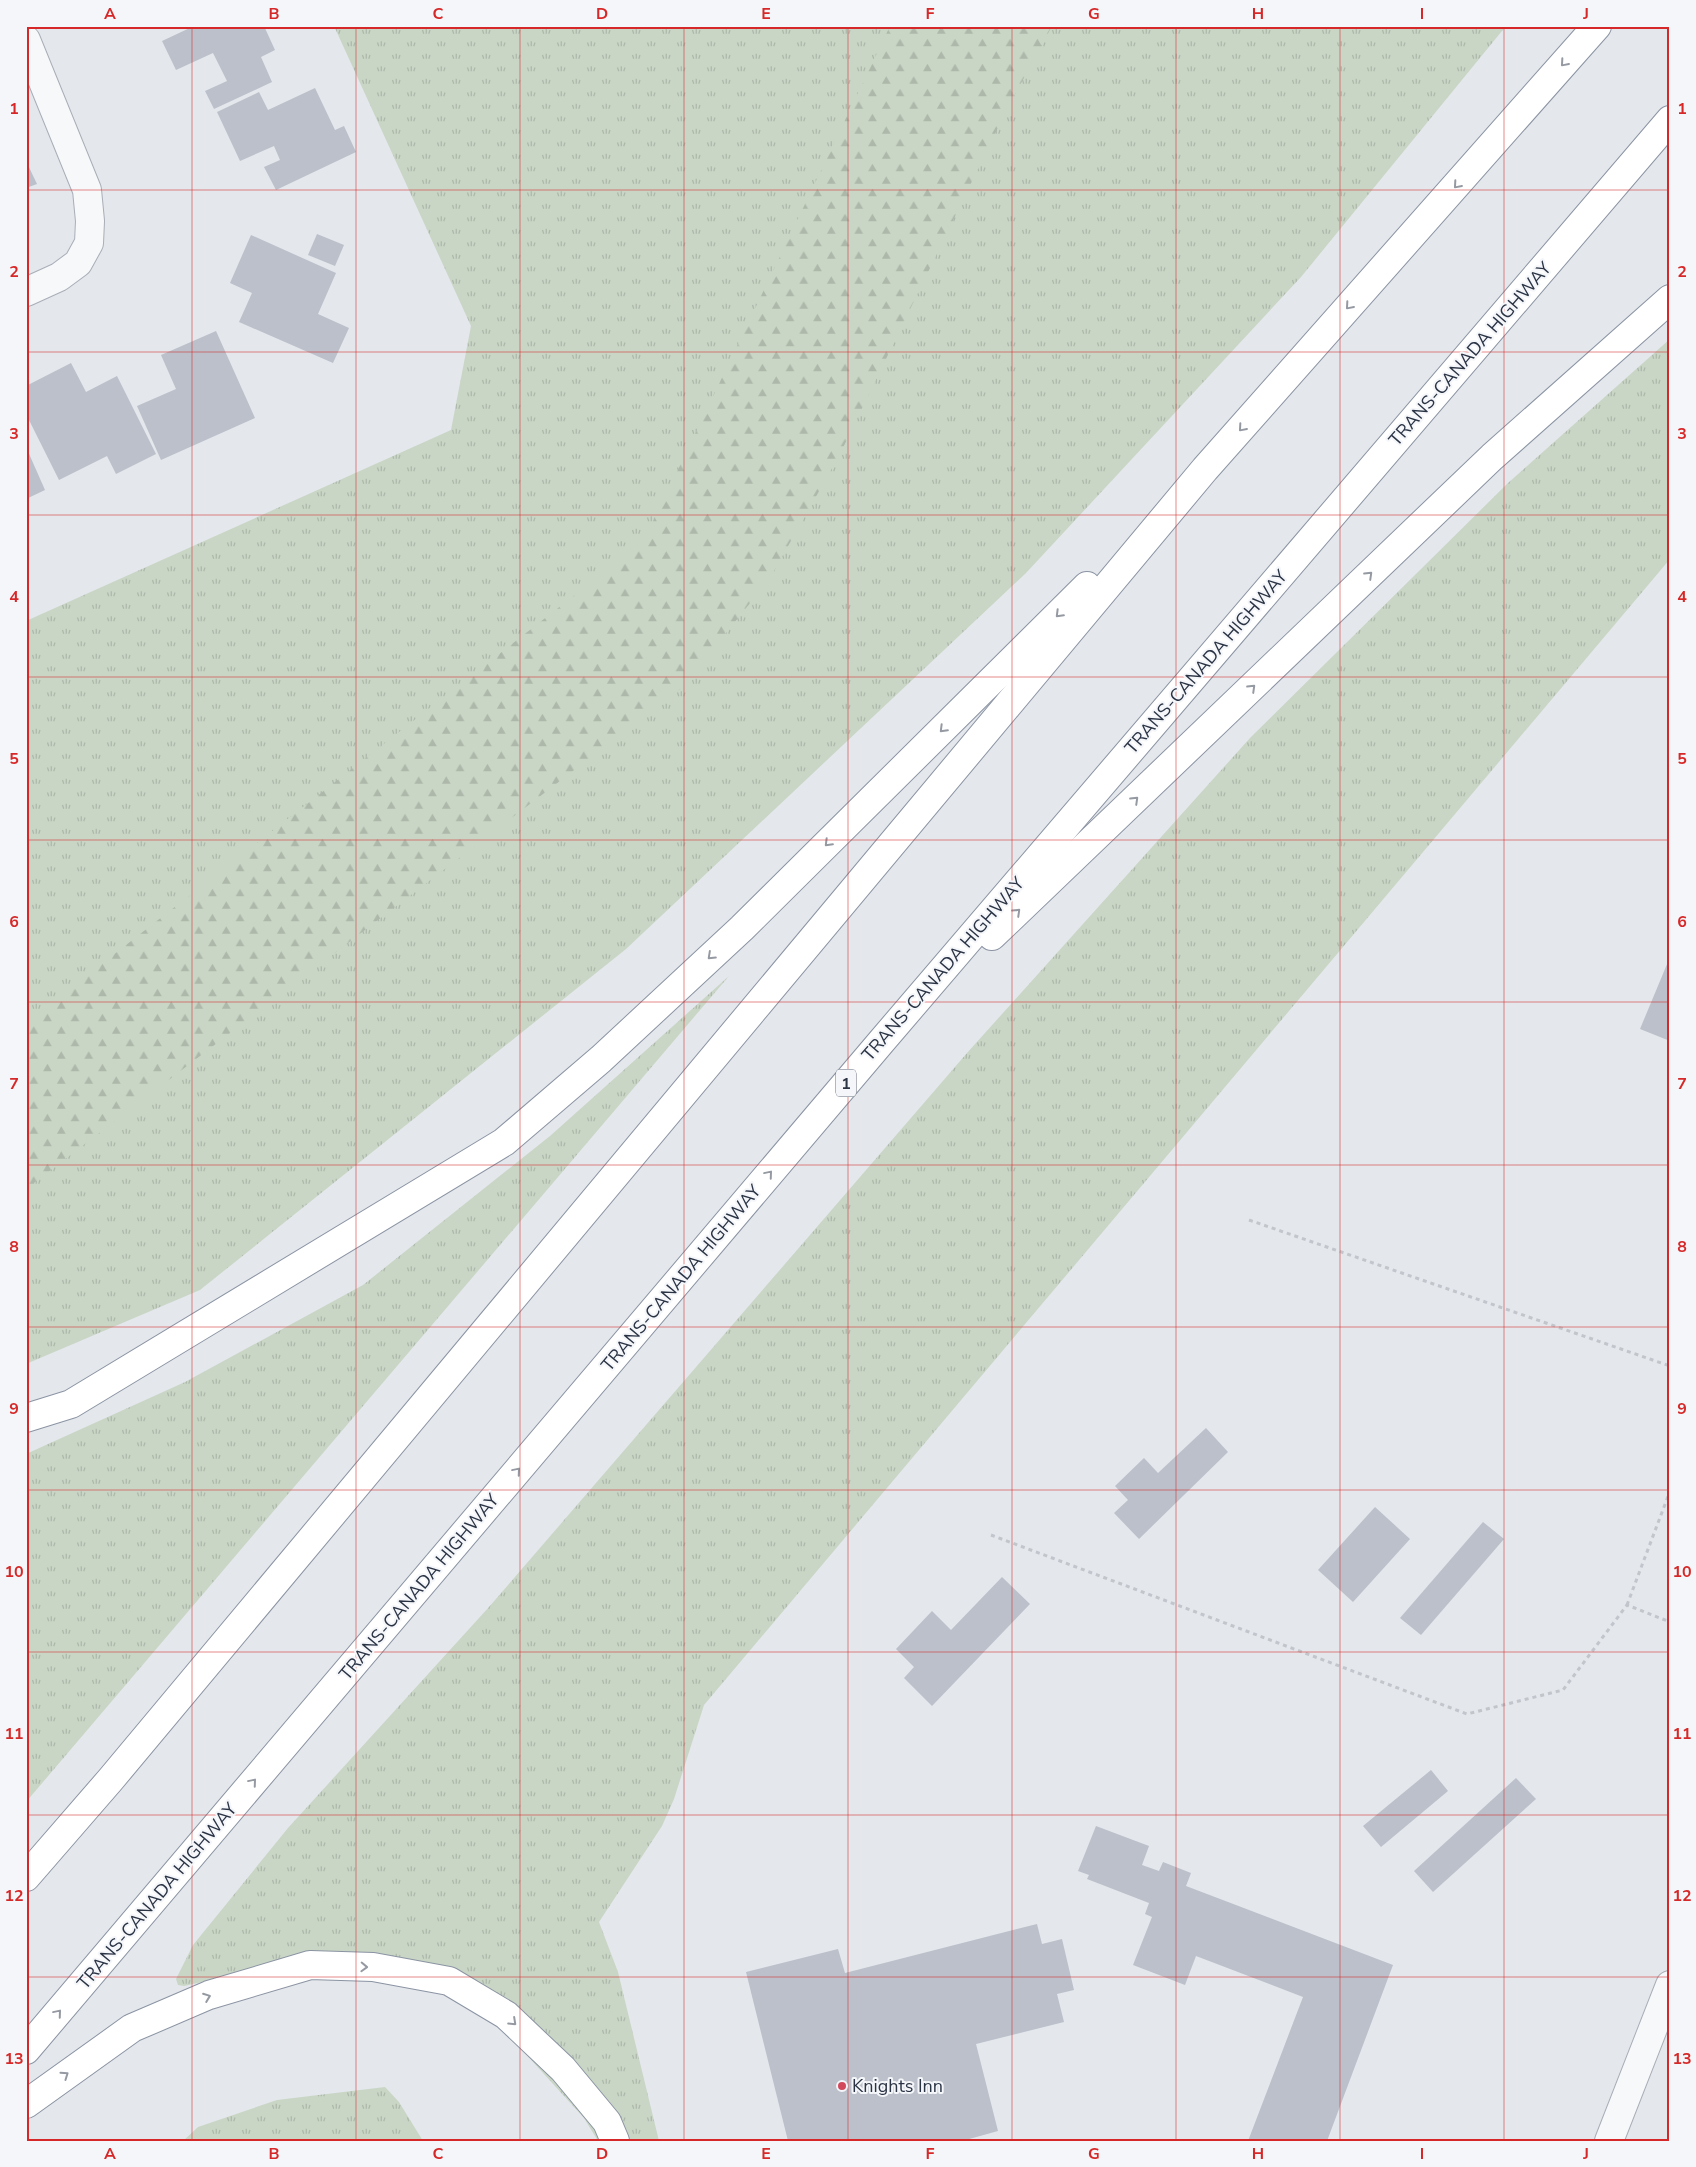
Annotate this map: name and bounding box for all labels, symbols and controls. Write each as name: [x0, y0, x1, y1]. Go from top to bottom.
text: A: [104, 3, 116, 25]
text: B: [268, 3, 280, 25]
text: C: [433, 3, 444, 25]
text: D: [596, 3, 608, 25]
text: E: [761, 3, 771, 25]
text: F: [926, 3, 935, 25]
text: G: [1088, 3, 1100, 25]
text: H: [1252, 3, 1264, 25]
text: I: [1420, 3, 1424, 25]
text: J: [1582, 3, 1589, 25]
one-way arrow: [1561, 57, 1570, 66]
text: 1: [9, 98, 19, 120]
text: 1: [1677, 98, 1687, 120]
one-way arrow: [1454, 179, 1463, 188]
street label: TRANS-CANADA HIGHWAY: [1383, 257, 1557, 451]
text: 2: [9, 261, 19, 283]
text: 2: [1677, 261, 1687, 283]
one-way arrow: [1346, 301, 1355, 310]
text: 3: [9, 423, 19, 445]
one-way arrow: [1239, 423, 1248, 432]
text: 3: [1677, 423, 1687, 445]
street label: TRANS-CANADA HIGHWAY: [1119, 565, 1293, 759]
one-way arrow: [1364, 572, 1373, 581]
text: 4: [9, 586, 19, 608]
text: 4: [1677, 586, 1687, 608]
one-way arrow: [1056, 609, 1065, 618]
one-way arrow: [1247, 685, 1256, 694]
one-way arrow: [940, 723, 949, 732]
text: 5: [9, 748, 19, 770]
text: 5: [1677, 748, 1687, 770]
one-way arrow: [1129, 797, 1138, 806]
one-way arrow: [824, 837, 833, 846]
street label: TRANS-CANADA HIGHWAY: [856, 872, 1030, 1066]
one-way arrow: [1011, 909, 1020, 918]
text: 6: [9, 911, 19, 933]
text: 6: [1677, 911, 1687, 933]
one-way arrow: [708, 950, 717, 959]
road number: 1: [836, 1070, 856, 1096]
text: 7: [9, 1073, 19, 1095]
text: 7: [1677, 1073, 1687, 1095]
one-way arrow: [763, 1170, 772, 1179]
street label: TRANS-CANADA HIGHWAY: [596, 1179, 766, 1376]
text: 8: [9, 1236, 19, 1258]
text: 8: [1677, 1236, 1687, 1258]
text: 9: [9, 1398, 19, 1420]
text: 9: [1677, 1398, 1687, 1420]
one-way arrow: [511, 1468, 520, 1477]
street label: TRANS-CANADA HIGHWAY: [334, 1488, 504, 1685]
text: 10: [4, 1561, 24, 1583]
text: 10: [1672, 1561, 1692, 1583]
text: 11: [4, 1723, 24, 1745]
text: 11: [1672, 1723, 1692, 1745]
one-way arrow: [248, 1779, 256, 1788]
street label: TRANS-CANADA HIGHWAY: [72, 1797, 242, 1994]
text: 12: [4, 1885, 24, 1907]
text: 12: [1672, 1885, 1692, 1907]
one-way arrow: [360, 1962, 368, 1972]
one-way arrow: [202, 1993, 210, 2003]
one-way arrow: [52, 2009, 61, 2018]
one-way arrow: [508, 2016, 517, 2025]
text: 13: [4, 2048, 24, 2070]
text: 13: [1672, 2048, 1692, 2070]
one-way arrow: [59, 2072, 69, 2081]
place label: Knights Inn: [852, 2074, 943, 2098]
marker: Knights Inn: [836, 2080, 848, 2092]
text: A: [104, 2143, 116, 2165]
text: B: [268, 2143, 280, 2165]
text: C: [433, 2143, 444, 2165]
text: D: [596, 2143, 608, 2165]
text: E: [761, 2143, 771, 2165]
text: F: [926, 2143, 935, 2165]
text: G: [1088, 2143, 1100, 2165]
text: H: [1252, 2143, 1264, 2165]
text: I: [1420, 2143, 1424, 2165]
text: J: [1582, 2143, 1589, 2165]

